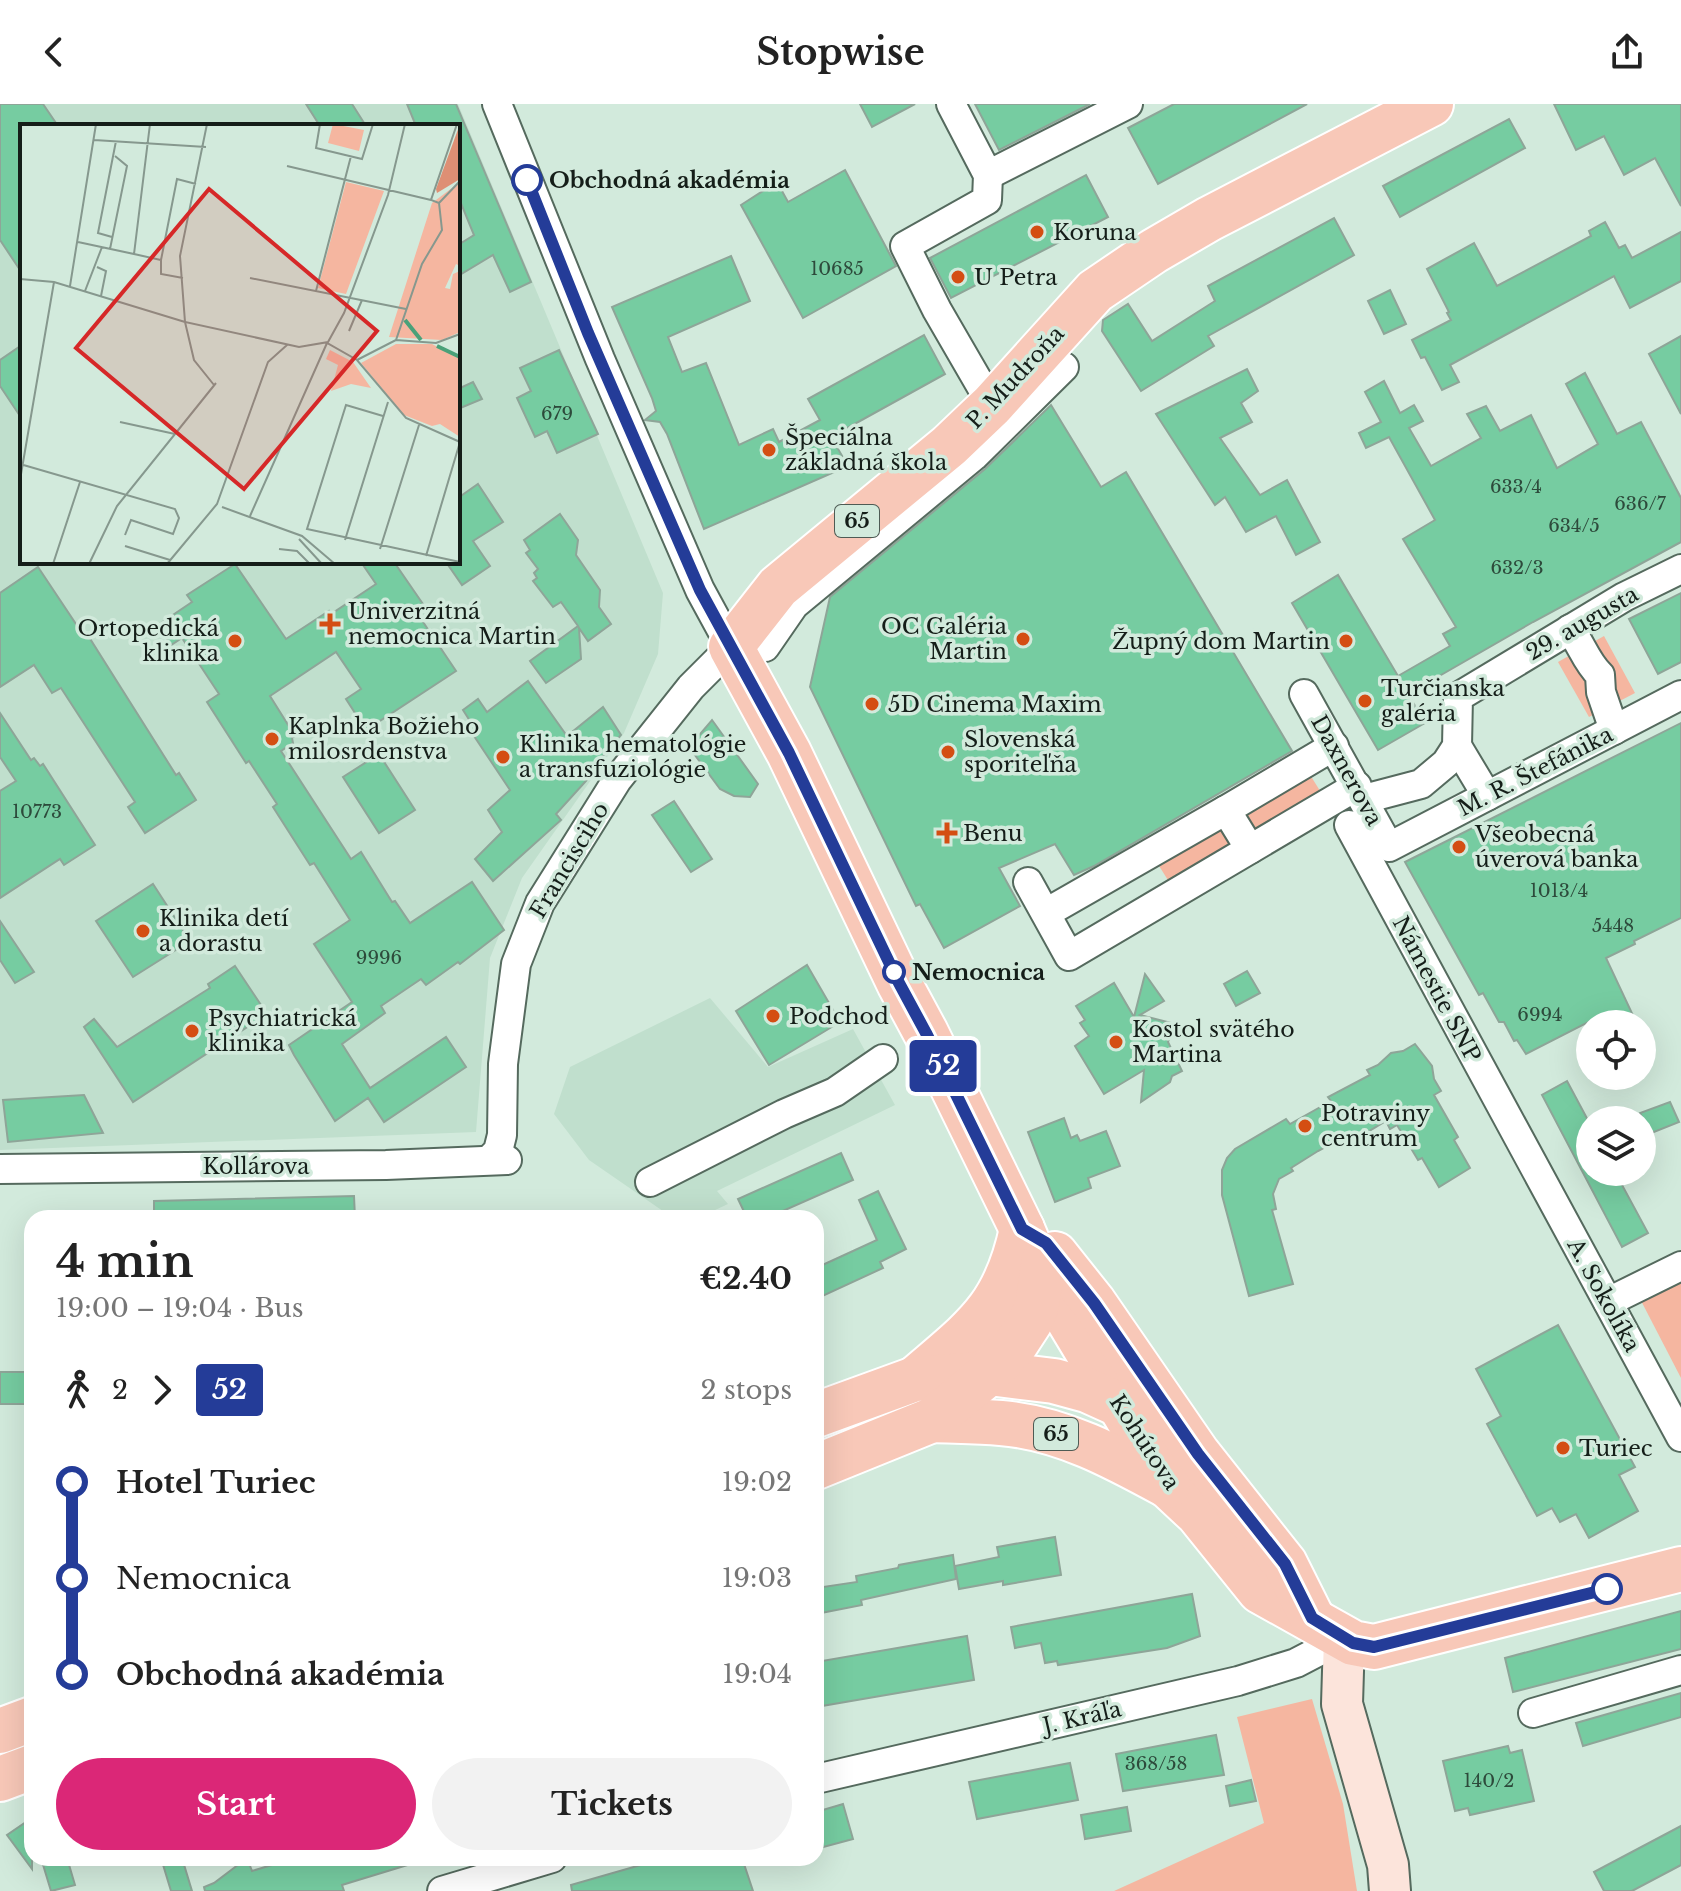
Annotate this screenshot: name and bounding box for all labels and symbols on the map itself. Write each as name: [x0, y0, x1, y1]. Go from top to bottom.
inset map: [20, 124, 460, 564]
marker: Obchodná akadémia: [512, 165, 542, 195]
place label: Obchodná akadémia: [549, 167, 790, 194]
place label: Koruna: [1053, 219, 1137, 246]
marker: Koruna: [1028, 223, 1046, 241]
house number: 10685: [810, 258, 864, 280]
place label: U Petra: [974, 264, 1058, 291]
marker: U Petra: [949, 268, 967, 286]
street label: P. Mudroňa: [961, 320, 1070, 434]
house number: 679: [541, 403, 573, 425]
place label: Špeciálna základná škola: [785, 423, 948, 476]
marker: Špeciálna základná škola: [760, 441, 778, 459]
house number: 633/4: [1490, 476, 1542, 498]
house number: 636/7: [1614, 493, 1667, 515]
road number: 65: [835, 505, 879, 537]
house number: 634/5: [1548, 515, 1600, 537]
house number: 632/3: [1490, 557, 1544, 579]
street label: 29. augusta: [1522, 580, 1644, 666]
place label: Univerzitná nemocnica Martin: [348, 598, 556, 650]
marker: Univerzitná nemocnica Martin: [319, 613, 341, 635]
place label: OC Galéria Martin: [881, 613, 1008, 665]
place label: Ortopedická klinika: [78, 615, 220, 667]
place label: Župný dom Martin: [1112, 627, 1330, 655]
marker: OC Galéria Martin: [1014, 630, 1032, 648]
marker: Ortopedická klinika: [226, 632, 244, 650]
marker: Župný dom Martin: [1337, 632, 1355, 650]
place label: Turčianska galéria: [1381, 675, 1506, 727]
place label: 5D Cinema Maxim: [888, 691, 1102, 718]
marker: Turčianska galéria: [1356, 692, 1374, 710]
marker: 5D Cinema Maxim: [863, 695, 881, 713]
street label: Daxnerova: [1305, 710, 1388, 831]
place label: Kaplnka Božieho milosrdenstva: [288, 713, 479, 765]
street label: M. R. Štefánika: [1453, 720, 1618, 822]
place label: Slovenská sporiteľňa: [964, 726, 1078, 778]
marker: Kaplnka Božieho milosrdenstva: [263, 730, 281, 748]
place label: Klinika hematológie a transfuziológie: [519, 731, 746, 783]
marker: Slovenská sporiteľňa: [939, 743, 957, 761]
marker: Klinika hematológie a transfuziológie: [494, 748, 512, 766]
street label: Francisciho: [524, 797, 615, 923]
house number: 10773: [12, 801, 62, 823]
place label: Benu: [963, 820, 1023, 847]
place label: Všeobecná úverová banka: [1474, 821, 1639, 873]
marker: Benu: [938, 824, 956, 842]
marker: Všeobecná úverová banka: [1450, 838, 1468, 856]
house number: 1013/4: [1530, 880, 1588, 902]
place label: Klinika detí a dorastu: [159, 905, 289, 957]
street label: Námestie SNP: [1387, 912, 1486, 1067]
house number: 5448: [1592, 915, 1634, 937]
marker: Klinika detí a dorastu: [134, 922, 152, 940]
house number: 9996: [356, 947, 402, 969]
place label: Nemocnica: [912, 959, 1046, 986]
marker: Nemocnica: [883, 961, 905, 983]
place label: Podchod: [789, 1003, 889, 1030]
house number: 6994: [1517, 1004, 1563, 1026]
place label: Psychiatrická klinika: [208, 1005, 357, 1057]
marker: Podchod: [764, 1007, 782, 1025]
place label: Kostol svätého Martina: [1132, 1016, 1295, 1068]
marker: Psychiatrická klinika: [183, 1022, 201, 1040]
marker: Kostol svätého Martina: [1107, 1033, 1125, 1051]
line badge: 52: [907, 1040, 979, 1092]
place label: Potraviny centrum: [1321, 1100, 1430, 1152]
marker: Potraviny centrum: [1296, 1117, 1314, 1135]
street label: Kollárova: [203, 1153, 310, 1180]
street label: A. Sokolíka: [1561, 1233, 1646, 1357]
street label: Kohútova: [1104, 1389, 1186, 1496]
road number: 65: [1034, 1418, 1078, 1450]
place label: Turiec: [1579, 1435, 1653, 1462]
marker: Turiec: [1554, 1439, 1572, 1457]
unlabelled marker: [1592, 1574, 1622, 1604]
street label: J. Kráľa: [1037, 1695, 1125, 1740]
house number: 368/58: [1125, 1753, 1187, 1775]
house number: 140/2: [1464, 1770, 1514, 1792]

